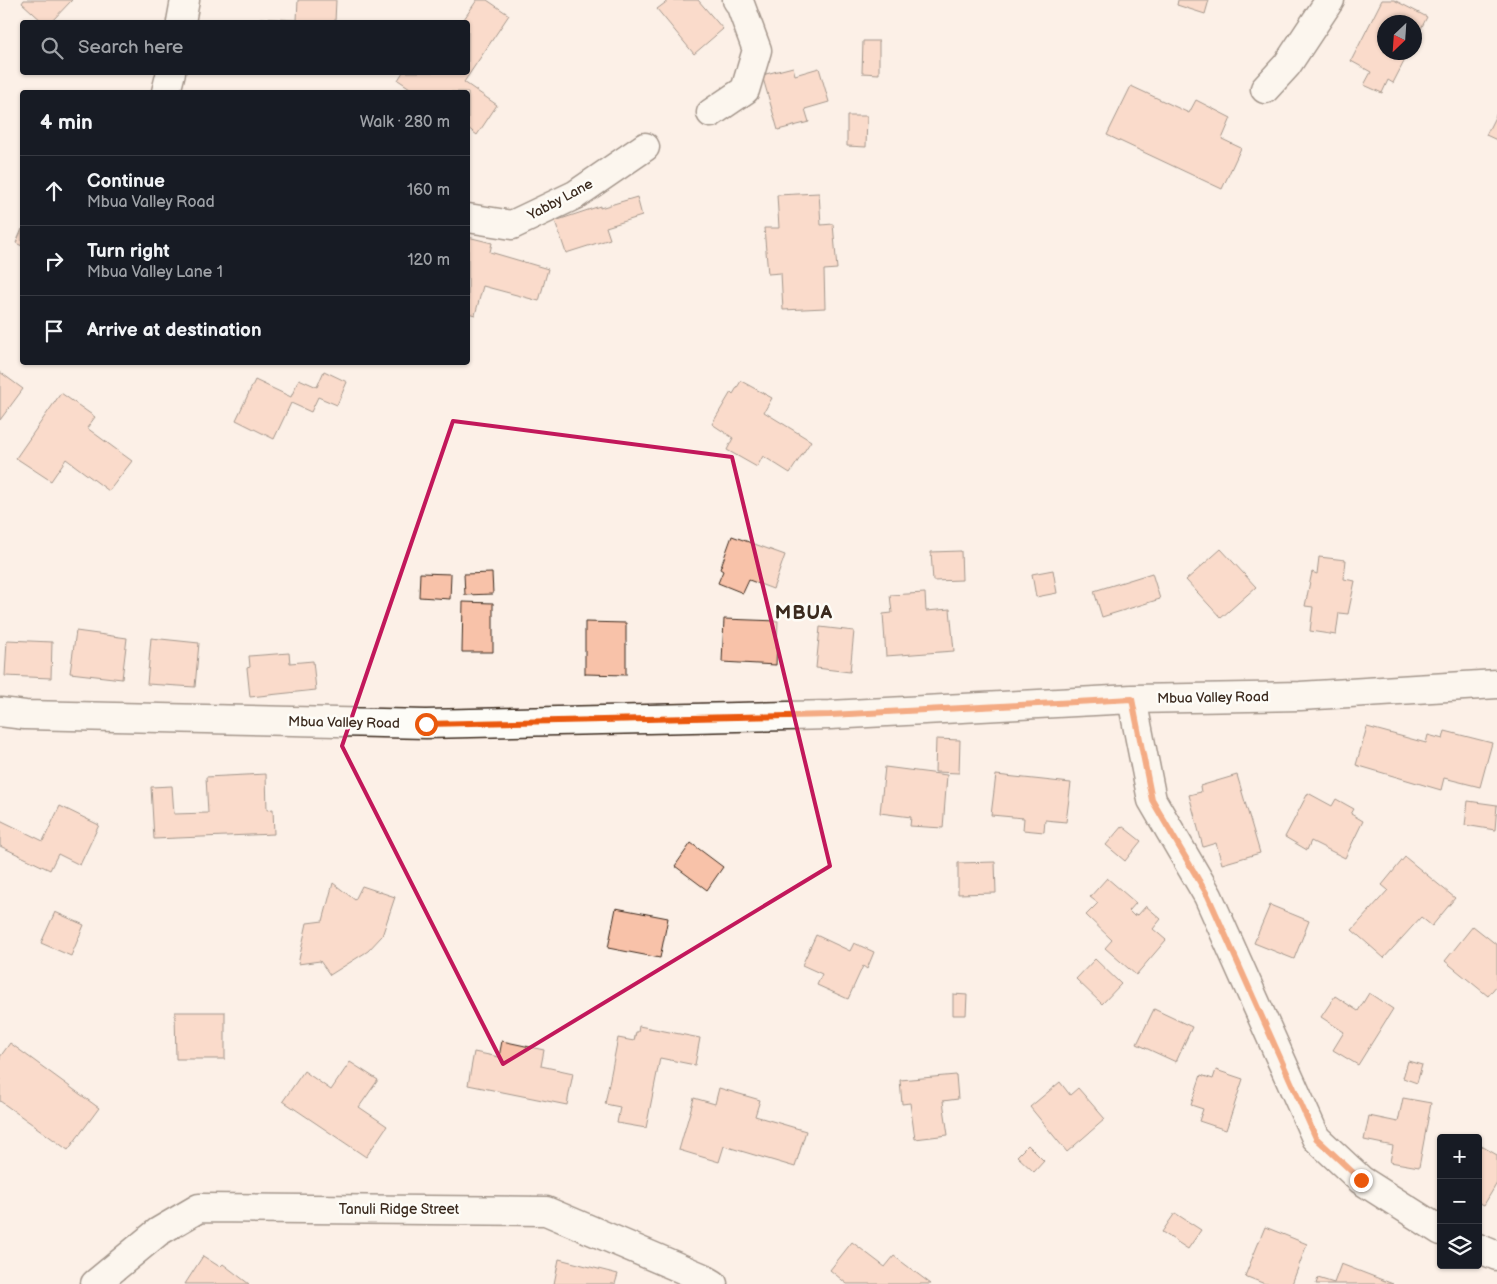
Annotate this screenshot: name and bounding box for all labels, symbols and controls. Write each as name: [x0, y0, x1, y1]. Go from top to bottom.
north arrow: [1377, 15, 1422, 60]
search box: [20, 20, 470, 75]
icon: search: [38, 34, 66, 62]
text: Search here: [78, 36, 183, 59]
text: 4 min: [40, 110, 93, 135]
text: Walk · 280 m: [360, 113, 450, 132]
text: Continue: [87, 170, 165, 193]
street label: Yabby Lane: [524, 175, 596, 224]
icon: ahead: [40, 177, 68, 205]
text: 160 m: [407, 181, 450, 200]
text: Mbua Valley Road: [87, 193, 215, 212]
text: Turn right: [87, 240, 170, 263]
icon: right: [40, 247, 68, 275]
text: 120 m: [407, 251, 450, 270]
text: Mbua Valley Lane 1: [87, 263, 223, 282]
icon: arrive: [40, 317, 68, 345]
text: Arrive at destination: [87, 319, 262, 342]
district label: MBUA: [775, 602, 833, 625]
street label: Mbua Valley Road: [1157, 688, 1269, 707]
street label: Mbua Valley Road: [288, 713, 400, 732]
route start: [415, 713, 438, 736]
map controls: [1437, 1134, 1482, 1269]
button: +: [1437, 1134, 1482, 1179]
route end: [1350, 1169, 1373, 1192]
button: −: [1437, 1179, 1482, 1224]
street label: Tanuli Ridge Street: [339, 1201, 460, 1218]
button: layers: [1437, 1224, 1482, 1269]

